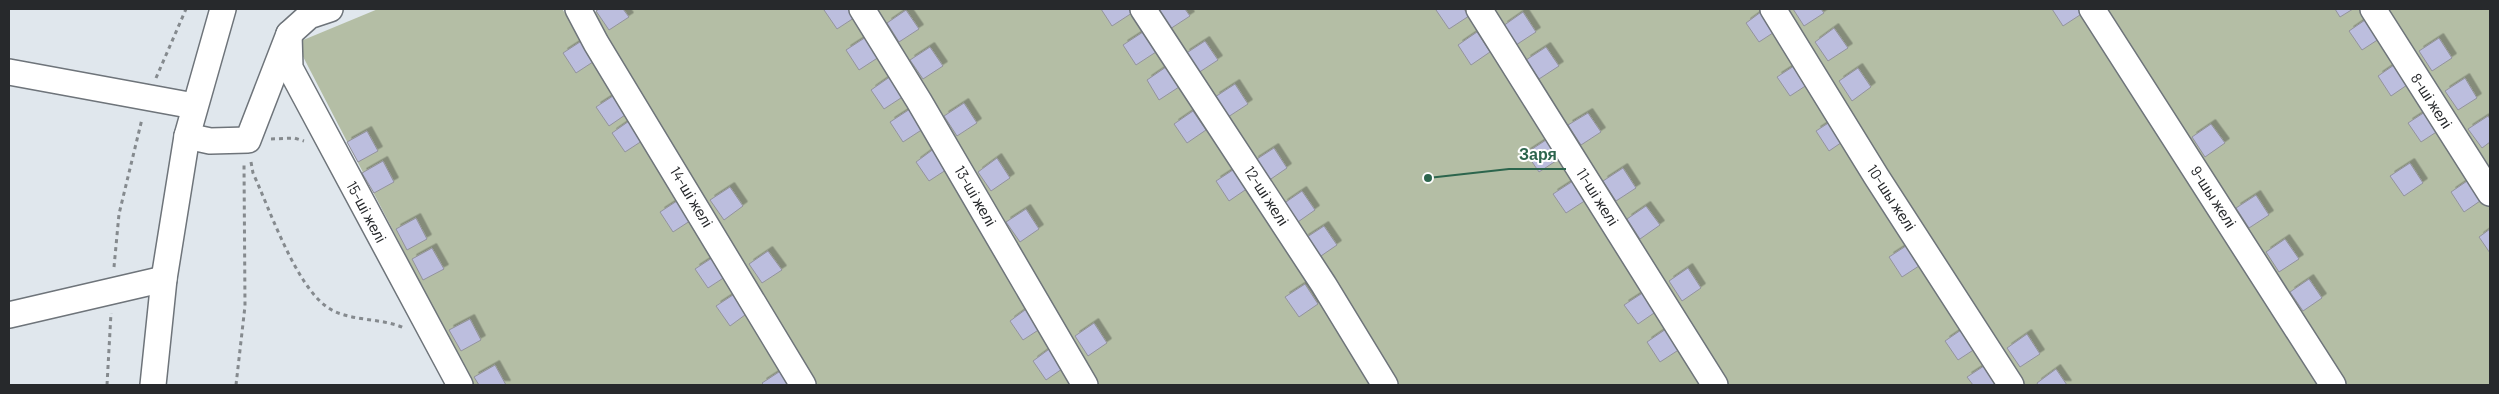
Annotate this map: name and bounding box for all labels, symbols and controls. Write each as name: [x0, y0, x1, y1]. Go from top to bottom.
street label: 8-ші желі: [2407, 70, 2456, 131]
callout: Заря: [1509, 138, 1566, 169]
text: Заря: [1519, 144, 1557, 163]
street label: 10-шы желі: [1864, 161, 1920, 234]
street label: 13-ші желі: [951, 162, 1000, 229]
street label: 12-ші желі: [1241, 162, 1293, 229]
street label: 9-шы желі: [2187, 162, 2240, 231]
street label: 14-ші желі: [667, 163, 717, 230]
street label: 11-ші желі: [1573, 164, 1623, 229]
street label: 15-ші желі: [343, 178, 391, 245]

